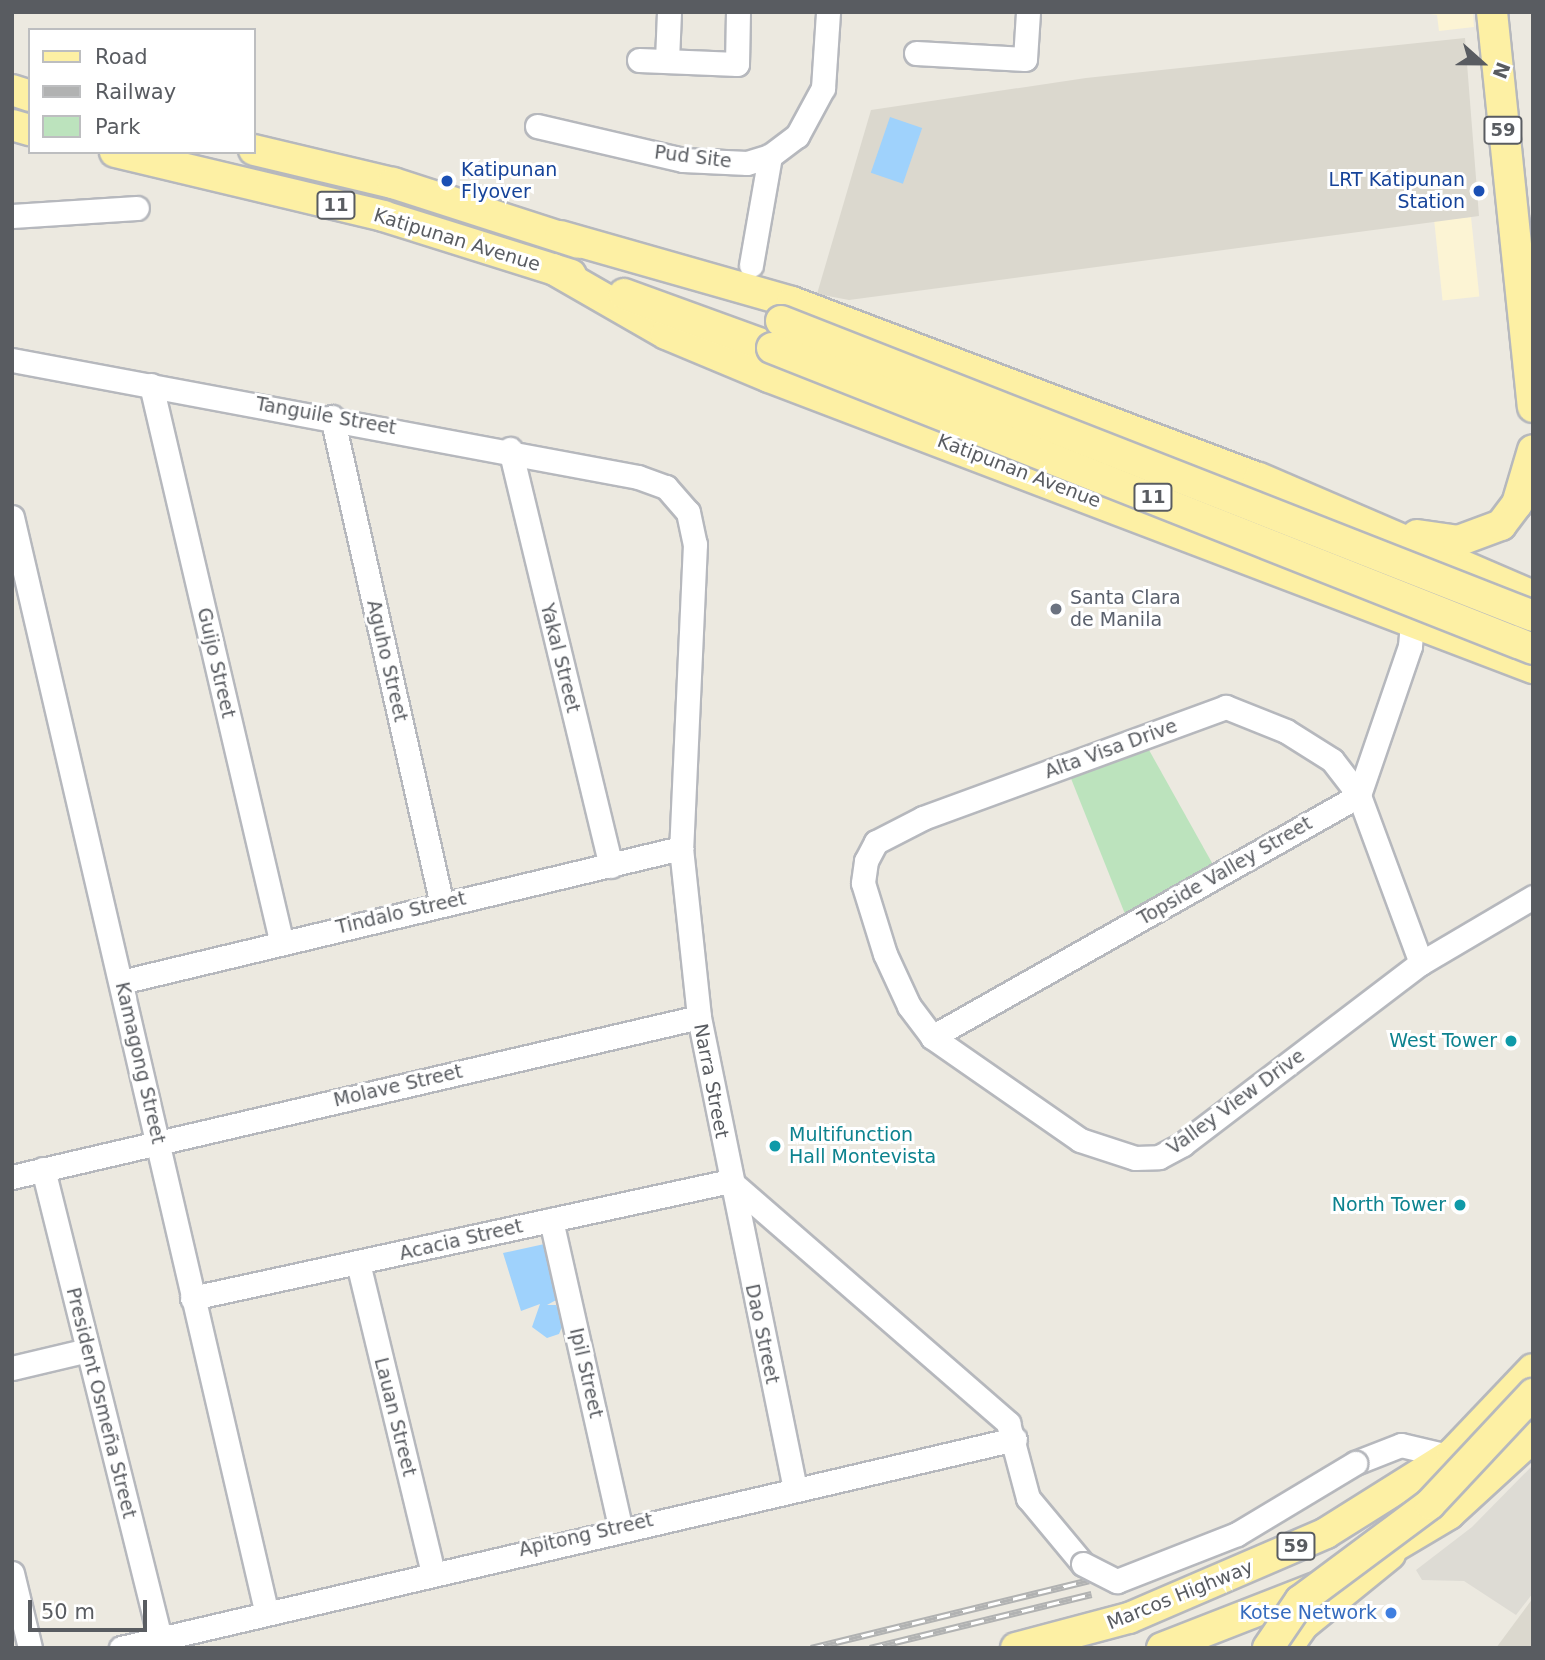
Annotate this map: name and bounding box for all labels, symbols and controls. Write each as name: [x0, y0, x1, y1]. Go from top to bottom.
legend: [28, 28, 256, 154]
north arrow: [1447, 28, 1517, 98]
text: Road: [95, 45, 148, 69]
text: N: [1488, 59, 1515, 82]
text: Railway: [95, 80, 176, 104]
text: Park: [95, 115, 140, 139]
road number: 59: [1482, 116, 1524, 145]
street label: Pud Site: [653, 141, 733, 173]
place label: Katipunan Flyover: [461, 159, 557, 203]
place label: LRT Katipunan Station: [1329, 169, 1465, 213]
marker: Katipunan Flyover: [439, 173, 455, 189]
marker: LRT Katipunan Station: [1471, 183, 1487, 199]
road number: 11: [315, 190, 357, 220]
street label: Katipunan Avenue: [371, 204, 543, 276]
street label: Tanguile Street: [254, 392, 398, 440]
street label: Katipunan Avenue: [934, 429, 1104, 513]
road number: 11: [1132, 482, 1174, 512]
place label: Santa Clara de Manila: [1070, 587, 1181, 631]
street label: Aguho Street: [362, 598, 412, 724]
street label: Yakal Street: [535, 601, 585, 715]
marker: Santa Clara de Manila: [1048, 601, 1064, 617]
street label: Guijo Street: [192, 606, 240, 720]
street label: Alta Visa Drive: [1042, 714, 1180, 784]
street label: Topside Valley Street: [1134, 812, 1316, 930]
street label: Tindalo Street: [334, 887, 468, 939]
street label: Kamagong Street: [110, 980, 170, 1146]
street label: Narra Street: [689, 1022, 733, 1140]
place label: West Tower: [1389, 1030, 1497, 1052]
marker: West Tower: [1503, 1033, 1519, 1049]
street label: Valley View Drive: [1163, 1044, 1309, 1160]
street label: Molave Street: [331, 1060, 465, 1112]
place label: Multifunction Hall Montevista: [789, 1124, 936, 1168]
marker: Multifunction Hall Montevista: [767, 1138, 783, 1154]
place label: North Tower: [1332, 1194, 1446, 1216]
marker: North Tower: [1452, 1197, 1468, 1213]
street label: Acacia Street: [397, 1215, 525, 1265]
street label: Dao Street: [740, 1282, 784, 1386]
street label: President Osmeña Street: [61, 1285, 141, 1521]
street label: Ipil Street: [565, 1326, 607, 1420]
street label: Lauan Street: [369, 1355, 421, 1479]
street label: Apitong Street: [517, 1508, 655, 1562]
road number: 59: [1275, 1532, 1317, 1560]
street label: Marcos Highway: [1104, 1555, 1256, 1635]
scale bar: [32, 1586, 150, 1630]
text: 50 m: [41, 1600, 95, 1624]
place label: Kotse Network: [1239, 1602, 1377, 1624]
marker: Kotse Network: [1383, 1605, 1399, 1621]

